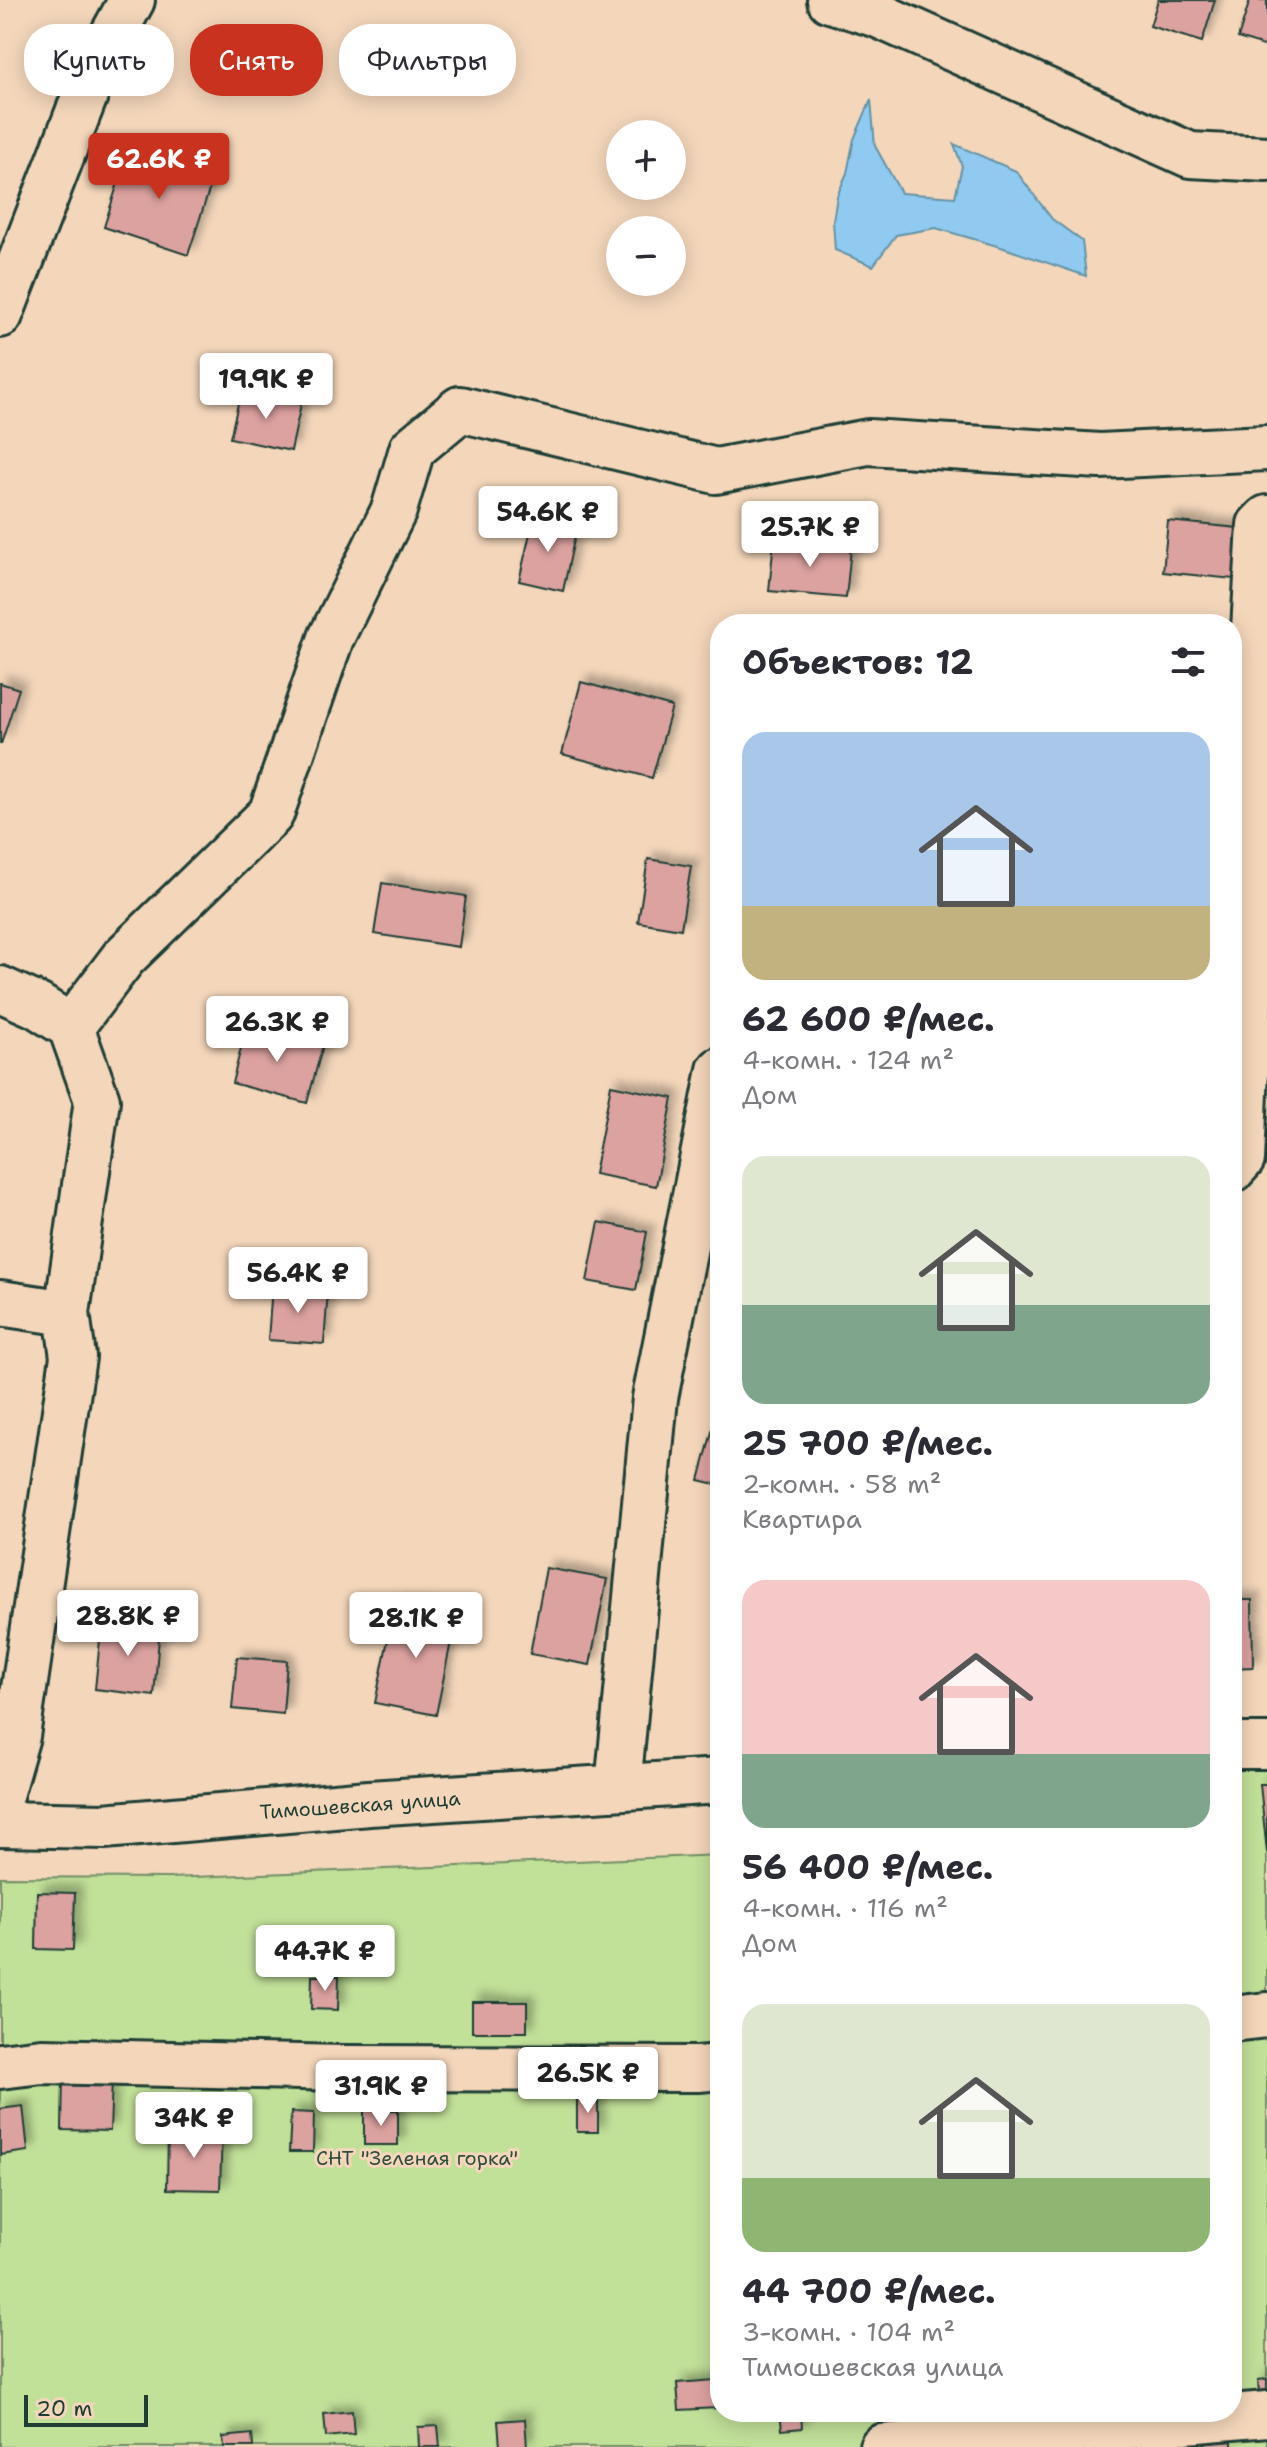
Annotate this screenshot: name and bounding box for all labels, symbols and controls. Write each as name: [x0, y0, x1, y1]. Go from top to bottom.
chip: Купить: [24, 24, 174, 96]
chip: Снять: [190, 24, 323, 96]
chip: Фильтры: [339, 24, 516, 96]
map controls: [606, 120, 686, 296]
button: +: [606, 120, 686, 200]
pin: 62.6K ₽: [85, 133, 233, 201]
text: 62.6K ₽: [106, 141, 212, 176]
button: −: [606, 216, 686, 296]
pin: 19.9K ₽: [192, 353, 340, 421]
text: 19.9K ₽: [218, 361, 314, 396]
pin: 54.6K ₽: [474, 486, 622, 554]
text: 54.6K ₽: [497, 494, 599, 529]
pin: 25.7K ₽: [736, 501, 884, 569]
text: 25.7K ₽: [759, 509, 861, 544]
text: Объектов: 12: [742, 639, 973, 685]
icon: filters: [1166, 640, 1210, 684]
icon: home: [904, 784, 1048, 928]
pin: 26.3K ₽: [203, 996, 351, 1064]
text: 62 600 ₽/мес.: [742, 996, 995, 1042]
text: 26.3K ₽: [224, 1004, 330, 1039]
text: 4-комн. · 124 m²: [742, 1042, 954, 1077]
text: Дом: [742, 1077, 797, 1112]
icon: home: [904, 1208, 1048, 1352]
pin: 56.4K ₽: [224, 1247, 372, 1315]
text: 56.4K ₽: [247, 1255, 349, 1290]
text: 25 700 ₽/мес.: [742, 1420, 993, 1466]
text: 2-комн. · 58 m²: [742, 1466, 942, 1501]
text: Квартира: [742, 1501, 862, 1536]
pin: 28.8K ₽: [54, 1590, 202, 1658]
pin: 28.1K ₽: [342, 1592, 490, 1660]
text: 28.8K ₽: [75, 1598, 181, 1633]
text: 28.1K ₽: [367, 1600, 465, 1635]
icon: home: [904, 1632, 1048, 1776]
street label: Тимошевская улица: [259, 1785, 462, 1825]
text: 56 400 ₽/мес.: [742, 1844, 993, 1890]
text: 4-комн. · 116 m²: [742, 1890, 948, 1925]
pin: 44.7K ₽: [251, 1925, 399, 1993]
text: Дом: [742, 1925, 797, 1960]
text: 44.7K ₽: [274, 1933, 376, 1968]
pin: 26.5K ₽: [514, 2047, 662, 2115]
text: 26.5K ₽: [536, 2055, 640, 2090]
icon: home: [904, 2056, 1048, 2200]
pin: 31.9K ₽: [307, 2060, 455, 2128]
text: 31.9K ₽: [334, 2068, 428, 2103]
pin: 34K ₽: [138, 2092, 250, 2160]
text: 34K ₽: [153, 2100, 235, 2135]
park label: СНТ "Зеленая горка": [316, 2145, 518, 2171]
text: 44 700 ₽/мес.: [742, 2268, 996, 2314]
text: 3-комн. · 104 m²: [742, 2314, 955, 2349]
text: Тимошевская улица: [742, 2349, 1003, 2384]
scale bar: [24, 2391, 148, 2427]
text: 20 m: [36, 2394, 93, 2423]

